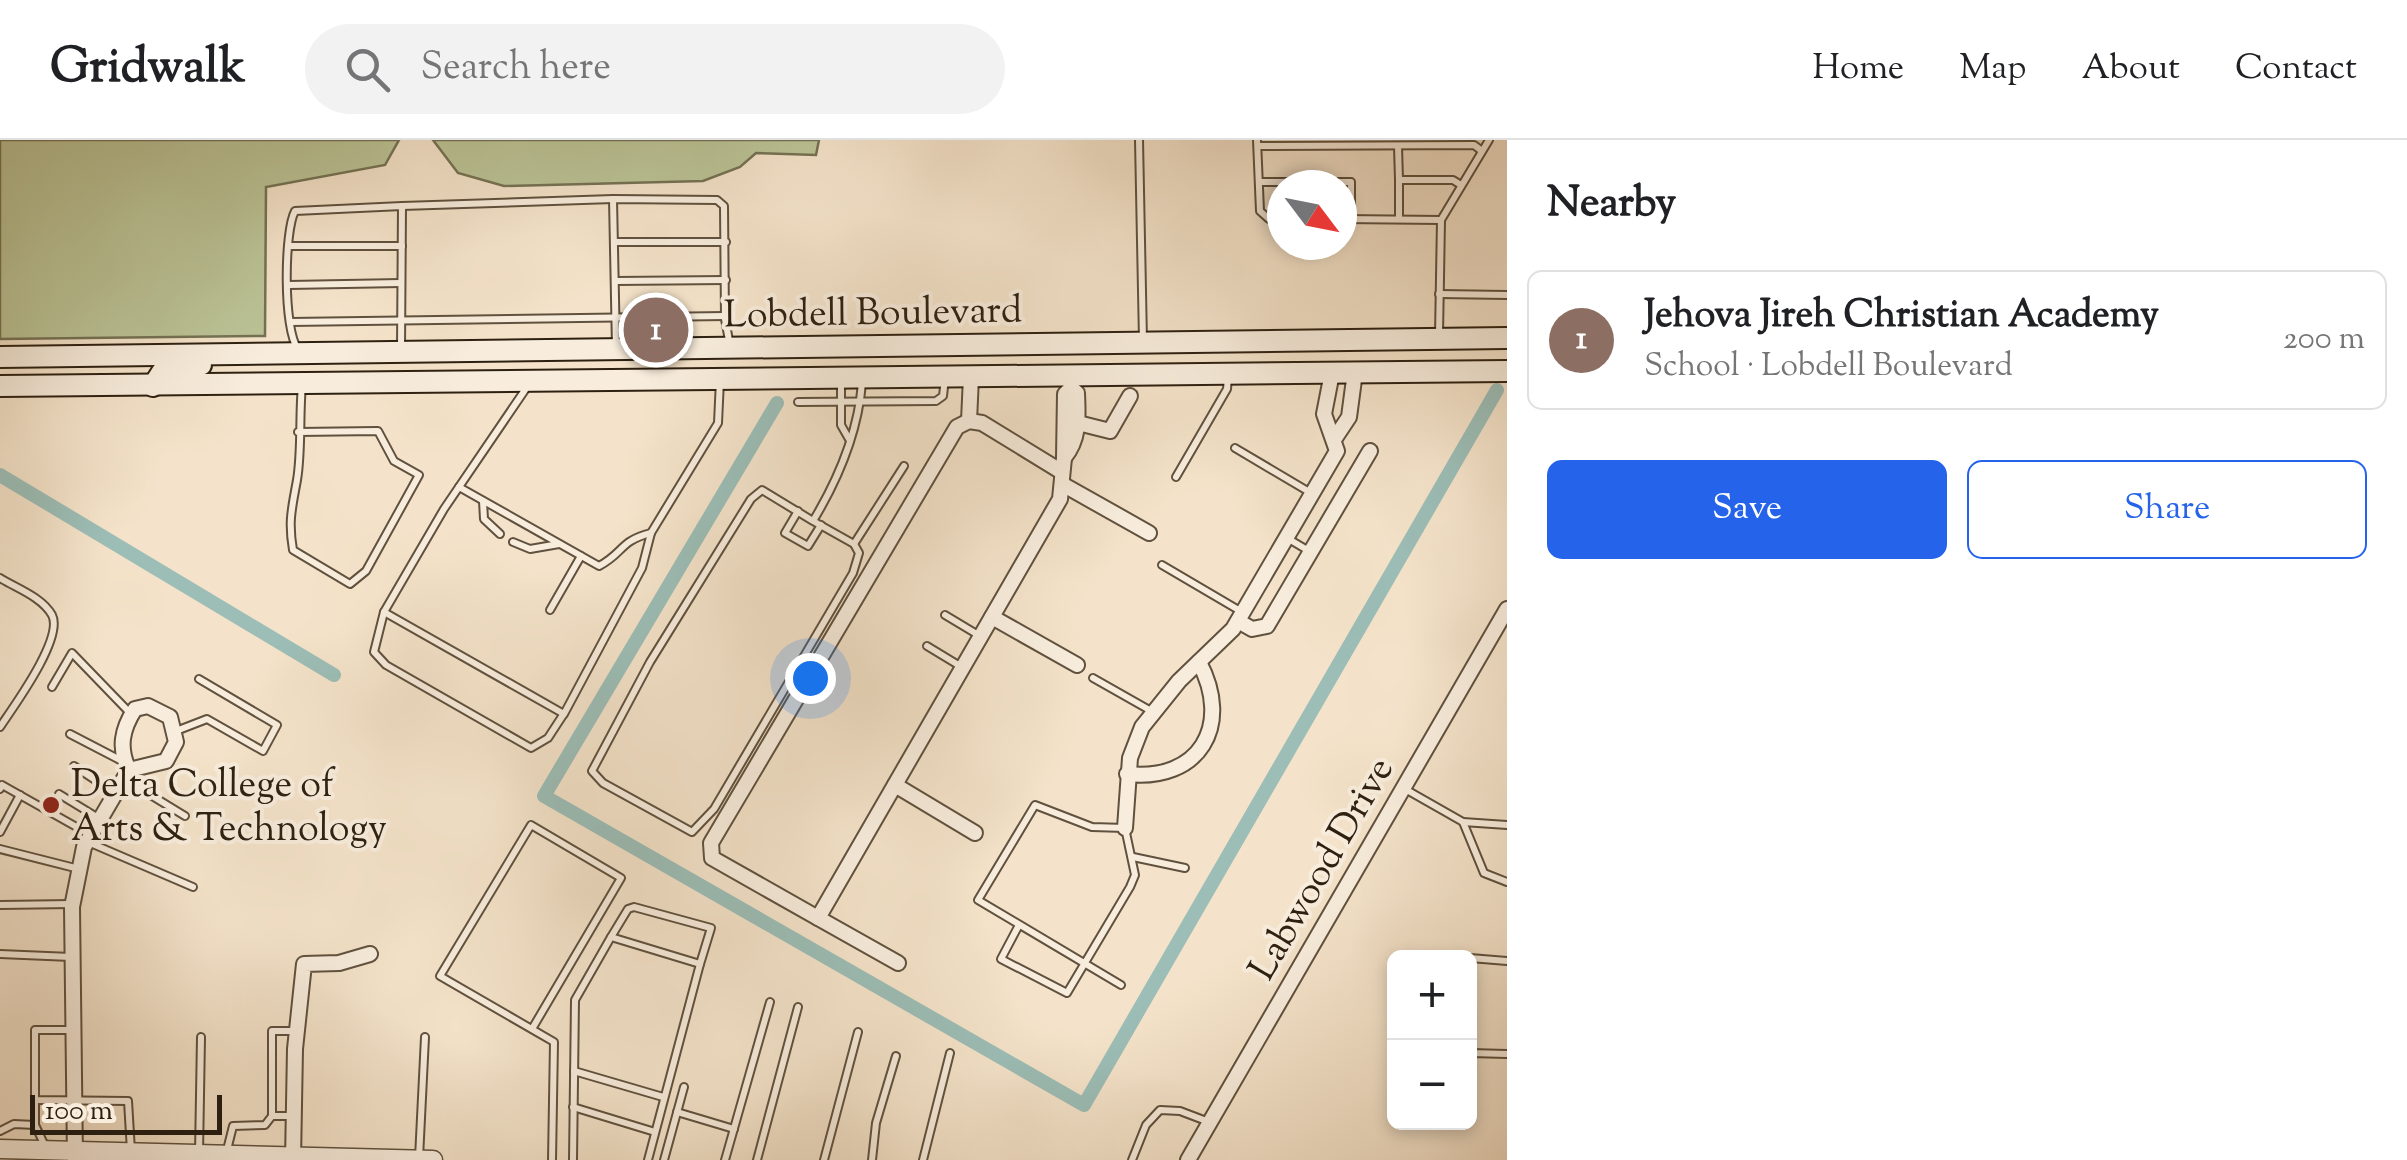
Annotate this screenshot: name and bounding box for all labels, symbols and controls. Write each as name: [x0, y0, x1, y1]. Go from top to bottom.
search box: [305, 24, 1005, 114]
text: Gridwalk: [50, 35, 245, 104]
icon: search: [340, 42, 395, 97]
text: Search here: [420, 42, 611, 96]
text: Home: [1812, 44, 1904, 95]
text: Map: [1959, 44, 2027, 95]
text: About: [2082, 44, 2180, 95]
text: Contact: [2235, 44, 2357, 95]
north arrow: [1267, 170, 1357, 260]
text: Nearby: [1547, 175, 1676, 235]
street label: Lobdell Boulevard: [723, 285, 1023, 345]
text: Jehova Jireh Christian Academy: [1644, 290, 2159, 344]
pin: 1: [624, 292, 688, 368]
text: 1: [1576, 317, 1587, 363]
text: 200 m: [2283, 317, 2365, 363]
text: School · Lobdell Boulevard: [1644, 344, 2013, 390]
button: Save: [1547, 460, 1947, 559]
button: Share: [1967, 460, 2367, 559]
your location: [785, 653, 836, 704]
street label: Labwood Drive: [1238, 748, 1409, 992]
place label: Delta College of Arts & Technology: [71, 760, 387, 858]
marker: Delta College of Arts & Technology: [40, 794, 62, 816]
map controls: [1387, 950, 1477, 1130]
button: +: [1387, 950, 1477, 1040]
button: −: [1387, 1040, 1477, 1130]
scale bar: [30, 1090, 222, 1134]
text: 100 m: [45, 1092, 113, 1132]

